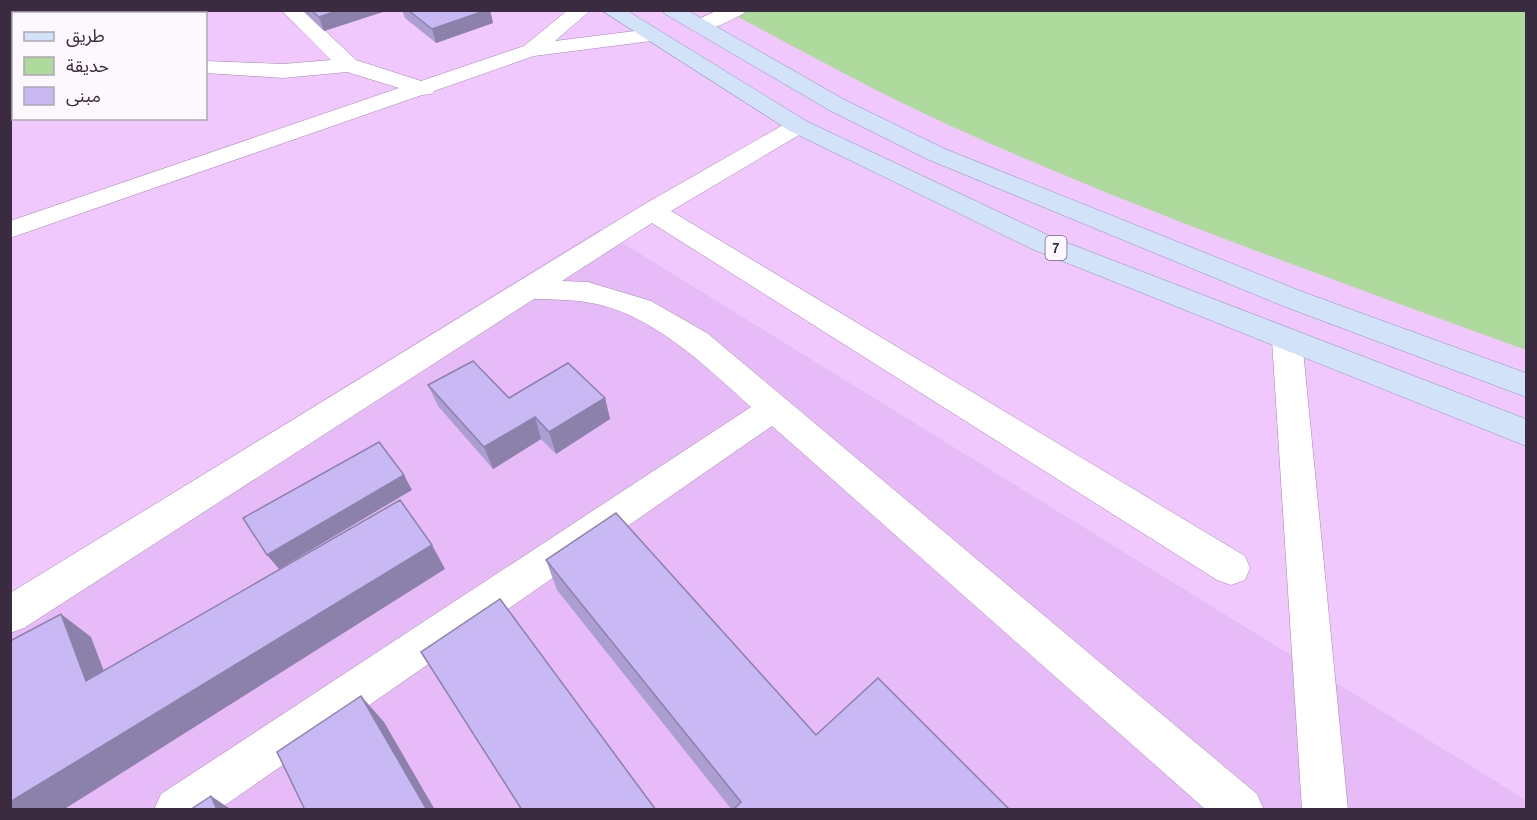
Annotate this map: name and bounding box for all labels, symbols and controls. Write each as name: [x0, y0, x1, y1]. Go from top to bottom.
legend: [12, 12, 207, 120]
text: طريق: [66, 23, 105, 48]
text: حديقة: [66, 53, 109, 78]
text: مبنى: [66, 83, 101, 108]
road number: 7: [1046, 236, 1066, 260]

